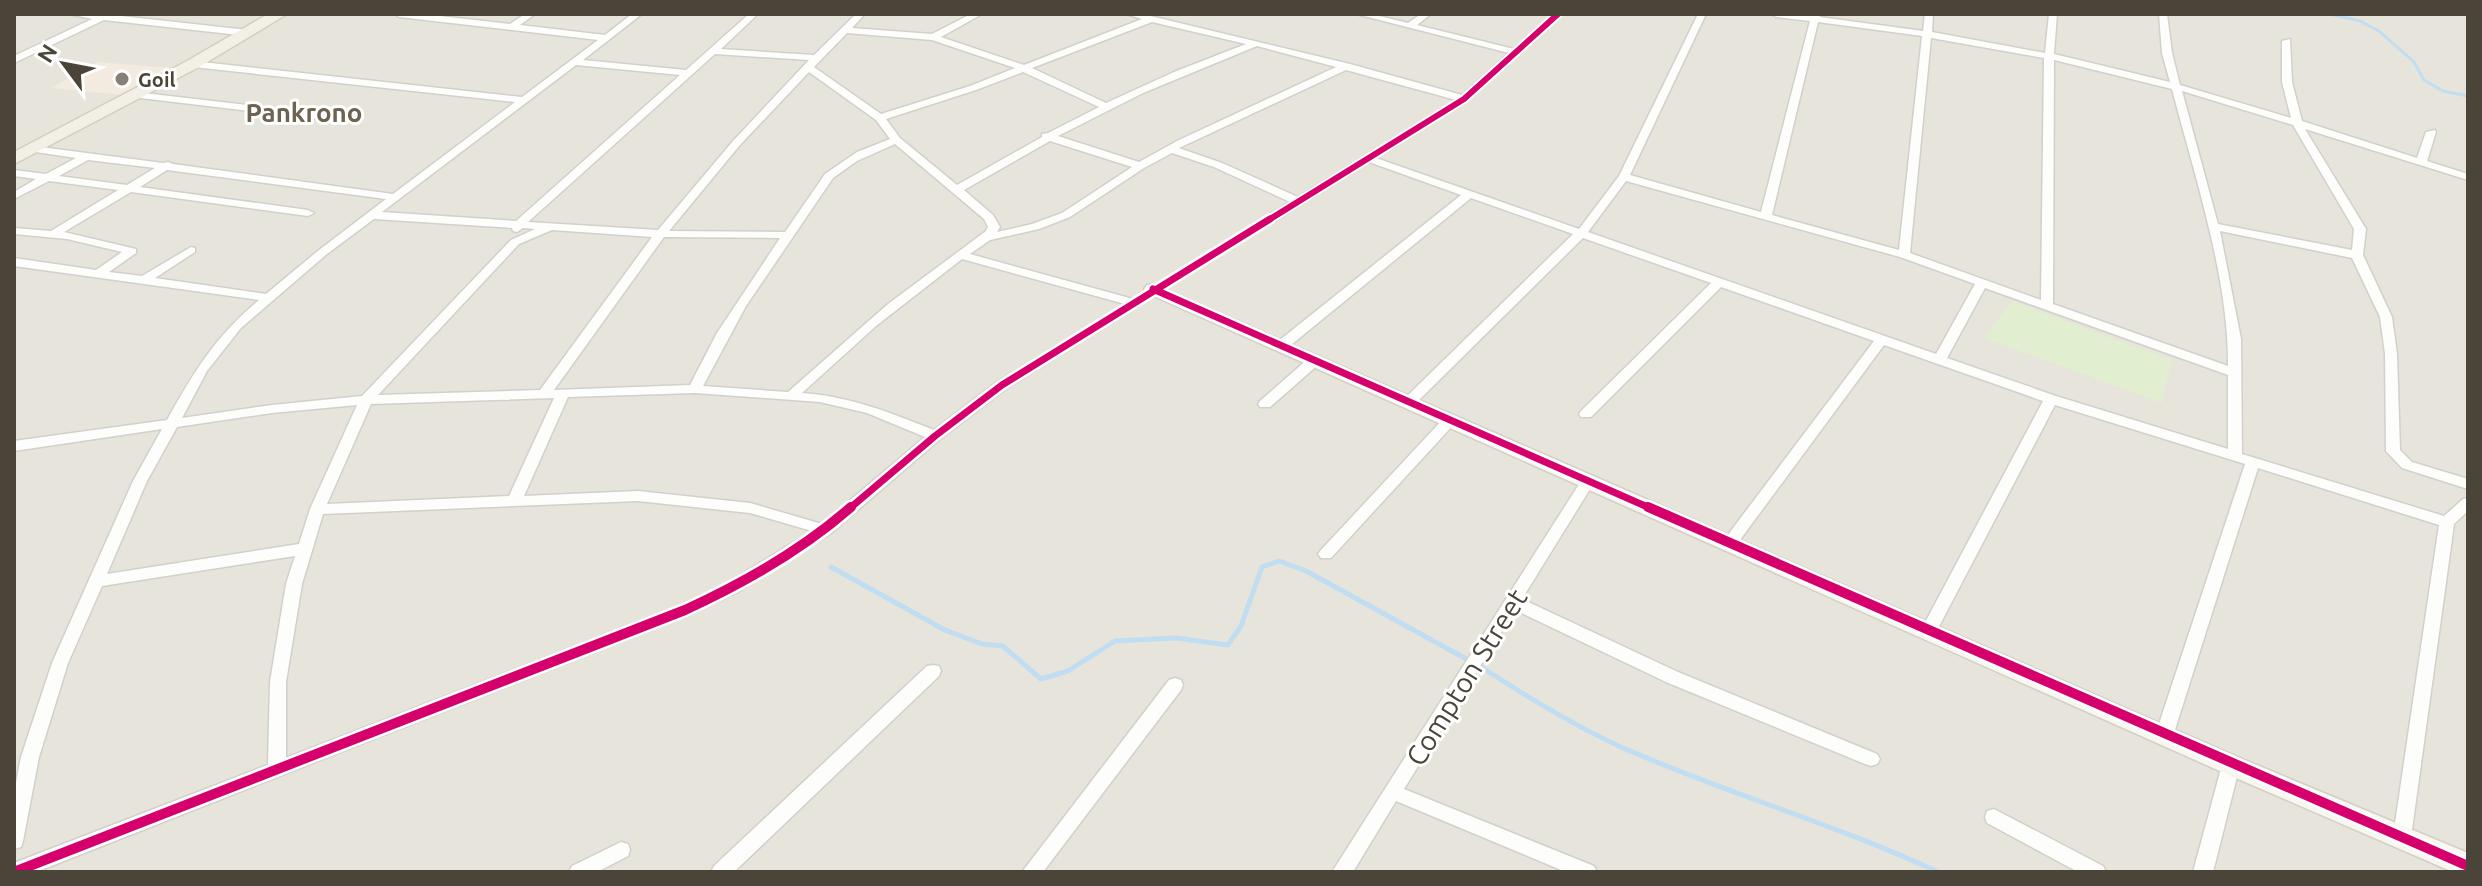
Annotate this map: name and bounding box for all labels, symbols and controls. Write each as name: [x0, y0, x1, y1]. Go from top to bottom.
north arrow: [24, 24, 104, 104]
text: N: [32, 40, 62, 67]
place label: Goil: [138, 68, 176, 91]
marker: Goil: [113, 70, 131, 88]
district label: Pankrono: [246, 98, 362, 127]
street label: Compton Street: [1399, 583, 1533, 771]

